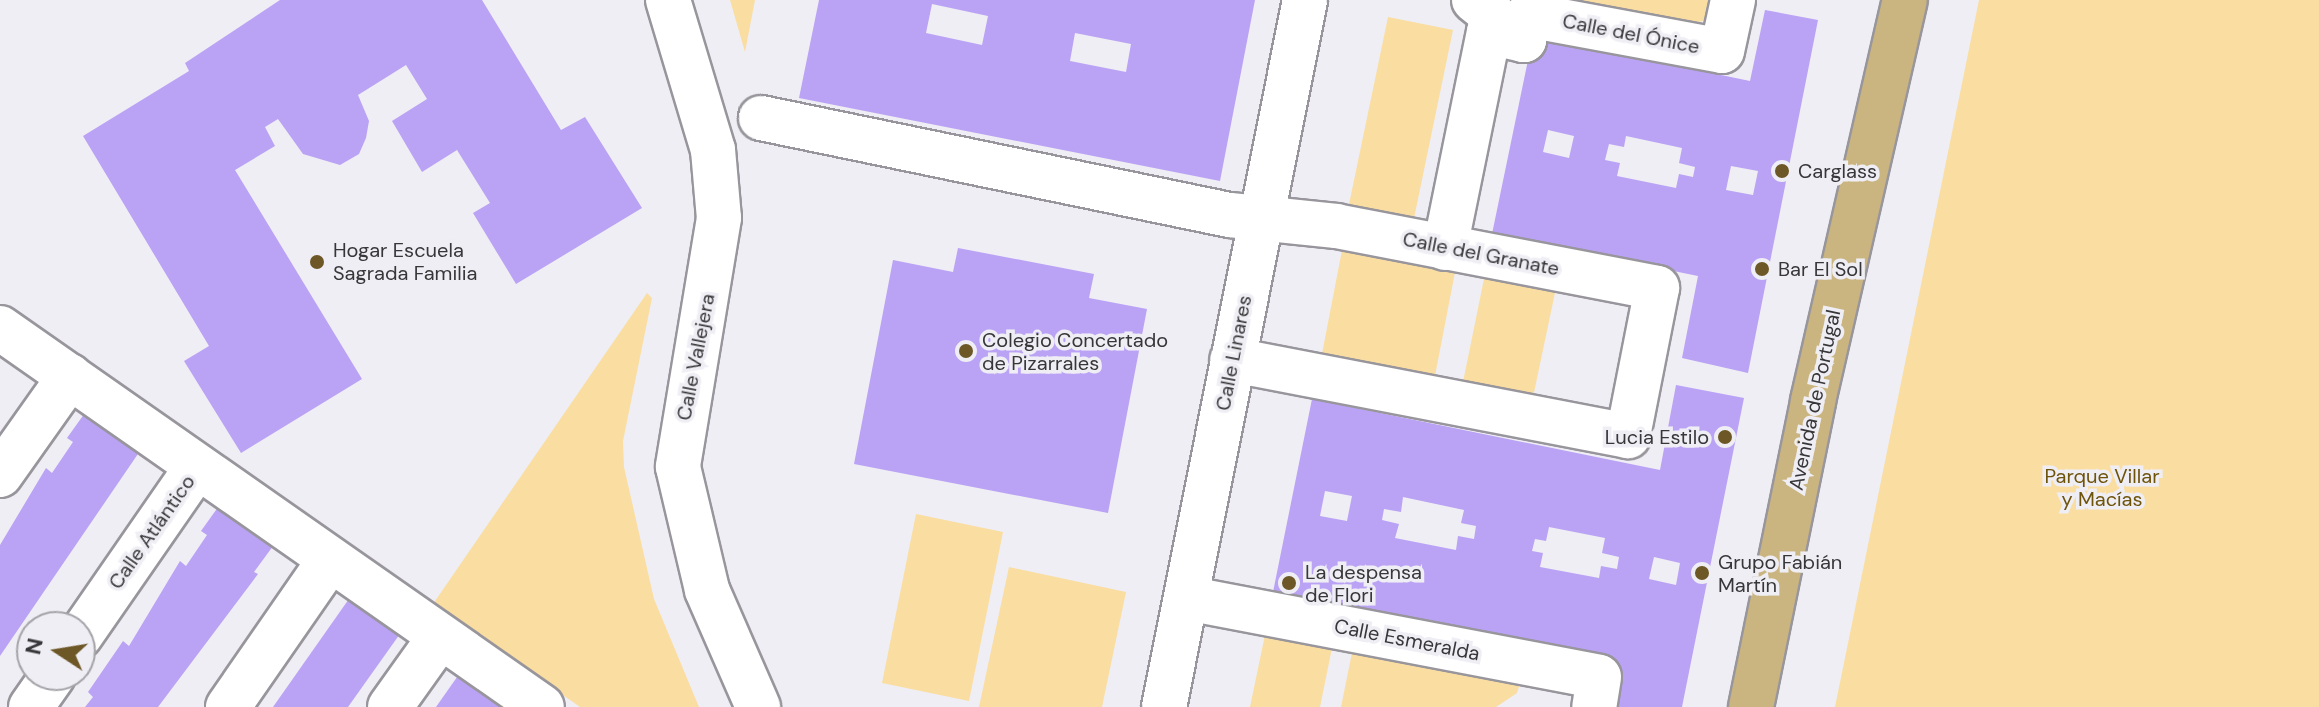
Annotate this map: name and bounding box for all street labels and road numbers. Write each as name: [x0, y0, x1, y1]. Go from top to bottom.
street label: Calle del Ónice: [1560, 9, 1702, 59]
street label: Calle del Granate: [1401, 227, 1561, 281]
street label: Calle Vallejera: [672, 292, 720, 422]
street label: Calle Linares: [1211, 293, 1257, 413]
street label: Avenida de Portugal: [1784, 308, 1846, 492]
street label: Calle Atlántico: [104, 470, 200, 594]
street label: Calle Esmeralda: [1332, 614, 1482, 666]

